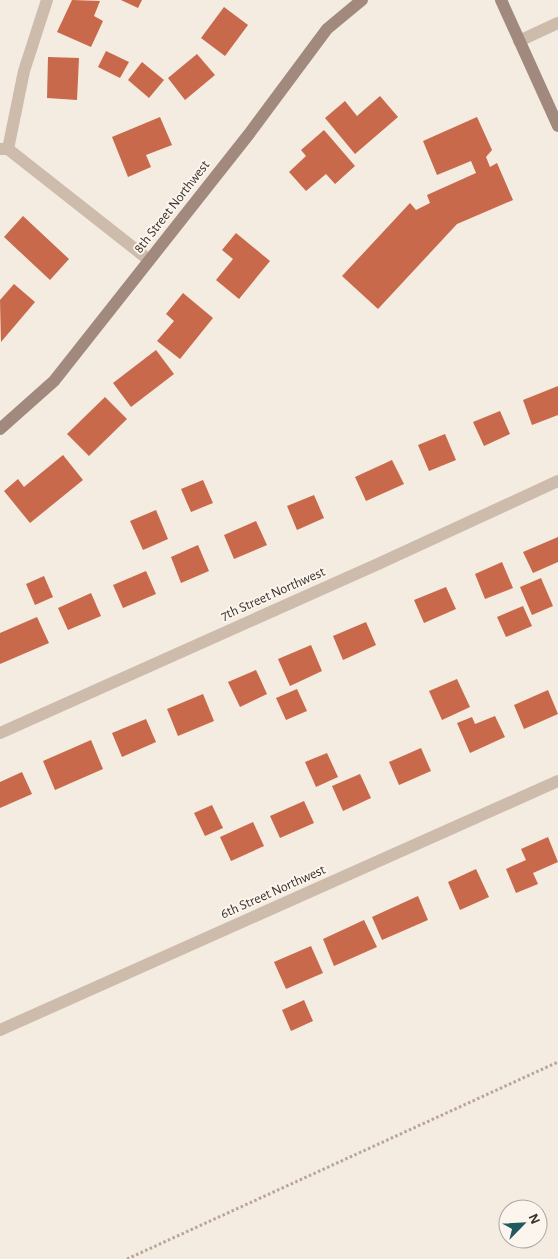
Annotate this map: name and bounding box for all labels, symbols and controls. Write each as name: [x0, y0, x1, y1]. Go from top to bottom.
street label: 8th Street Northwest: [132, 158, 213, 256]
street label: 7th Street Northwest: [219, 565, 328, 623]
street label: 6th Street Northwest: [218, 862, 328, 921]
north arrow: [498, 1199, 548, 1249]
text: N: [526, 1212, 542, 1226]

